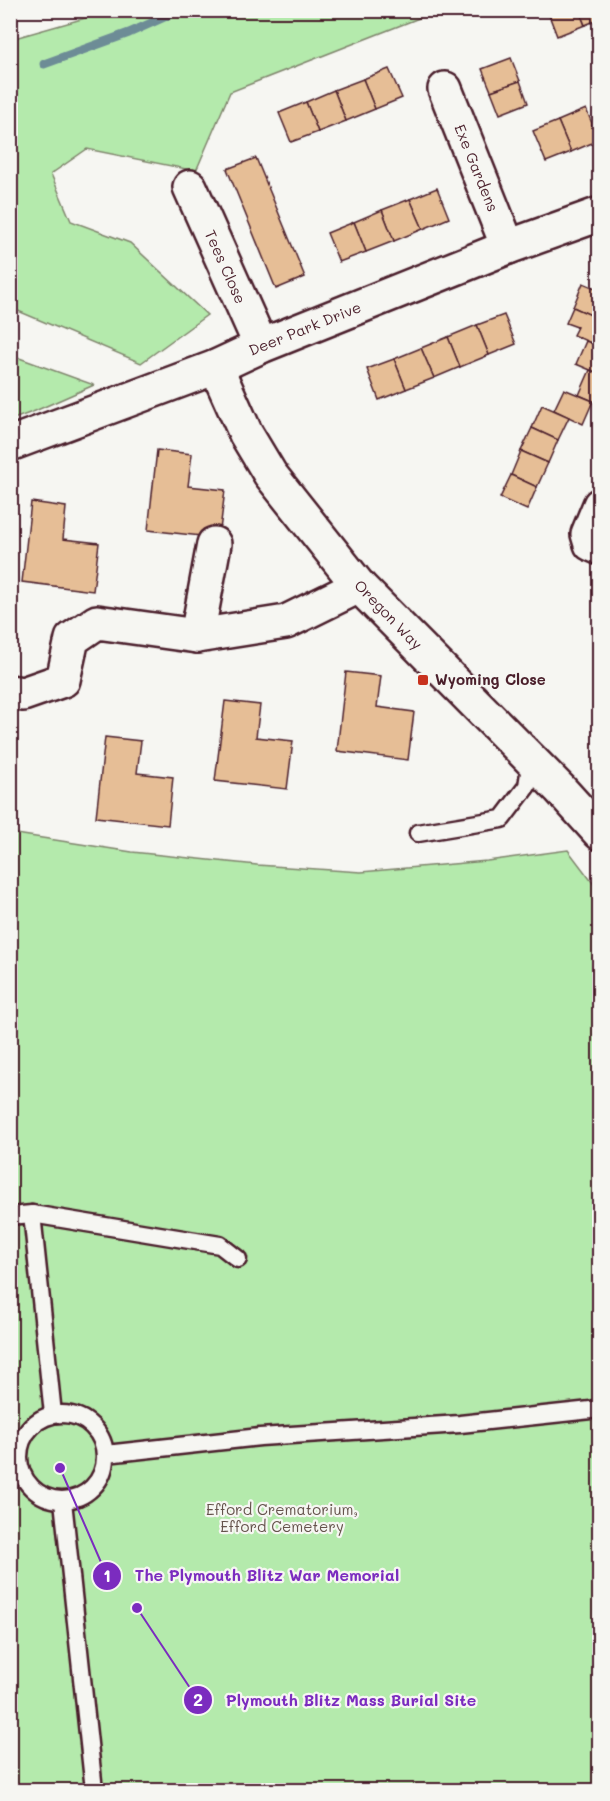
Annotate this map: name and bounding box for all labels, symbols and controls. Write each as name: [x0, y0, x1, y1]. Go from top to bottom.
street label: Exe Gardens: [450, 121, 504, 214]
street label: Tees Close: [201, 226, 251, 307]
street label: Deer Park Drive: [245, 296, 364, 360]
street label: Oregon Way: [350, 575, 427, 654]
place label: Wyoming Close: [435, 669, 546, 689]
marker: Wyoming Close: [416, 673, 430, 687]
park label: Efford Crematorium, Efford Cemetery: [206, 1499, 358, 1536]
callout: The Plymouth Blitz War Memorial: [92, 1559, 411, 1593]
text: 1: [103, 1563, 111, 1587]
text: The Plymouth Blitz War Memorial: [135, 1564, 399, 1585]
callout: Plymouth Blitz Mass Burial Site: [183, 1683, 488, 1717]
text: 2: [193, 1687, 203, 1711]
text: Plymouth Blitz Mass Burial Site: [226, 1689, 476, 1710]

